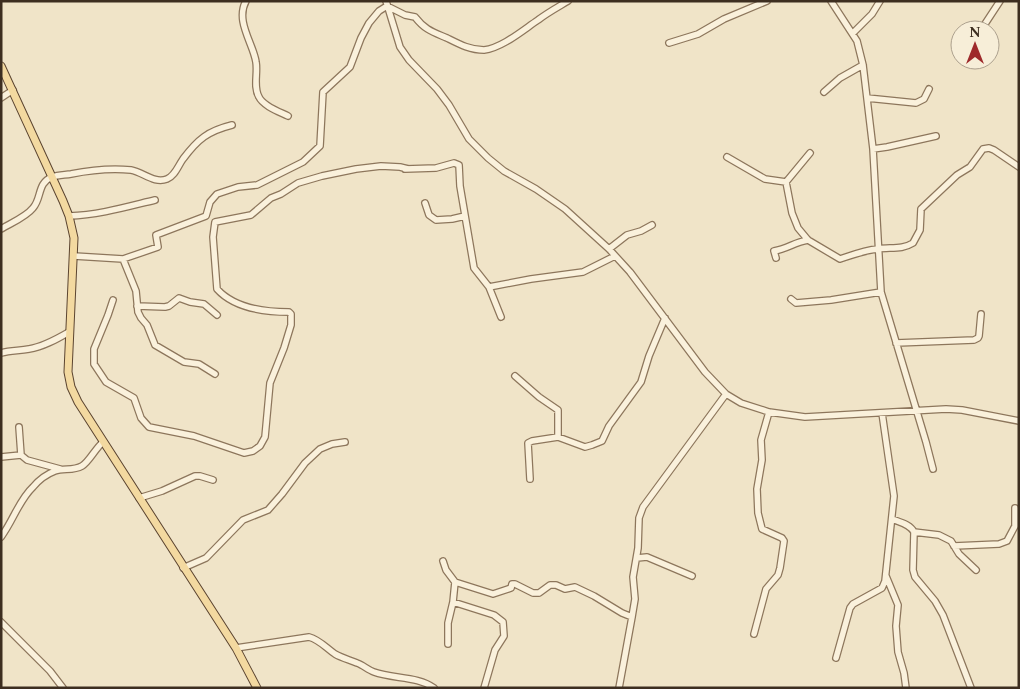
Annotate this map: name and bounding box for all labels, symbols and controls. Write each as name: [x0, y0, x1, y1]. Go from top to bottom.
north arrow: [950, 20, 1000, 70]
text: N: [969, 22, 981, 43]

